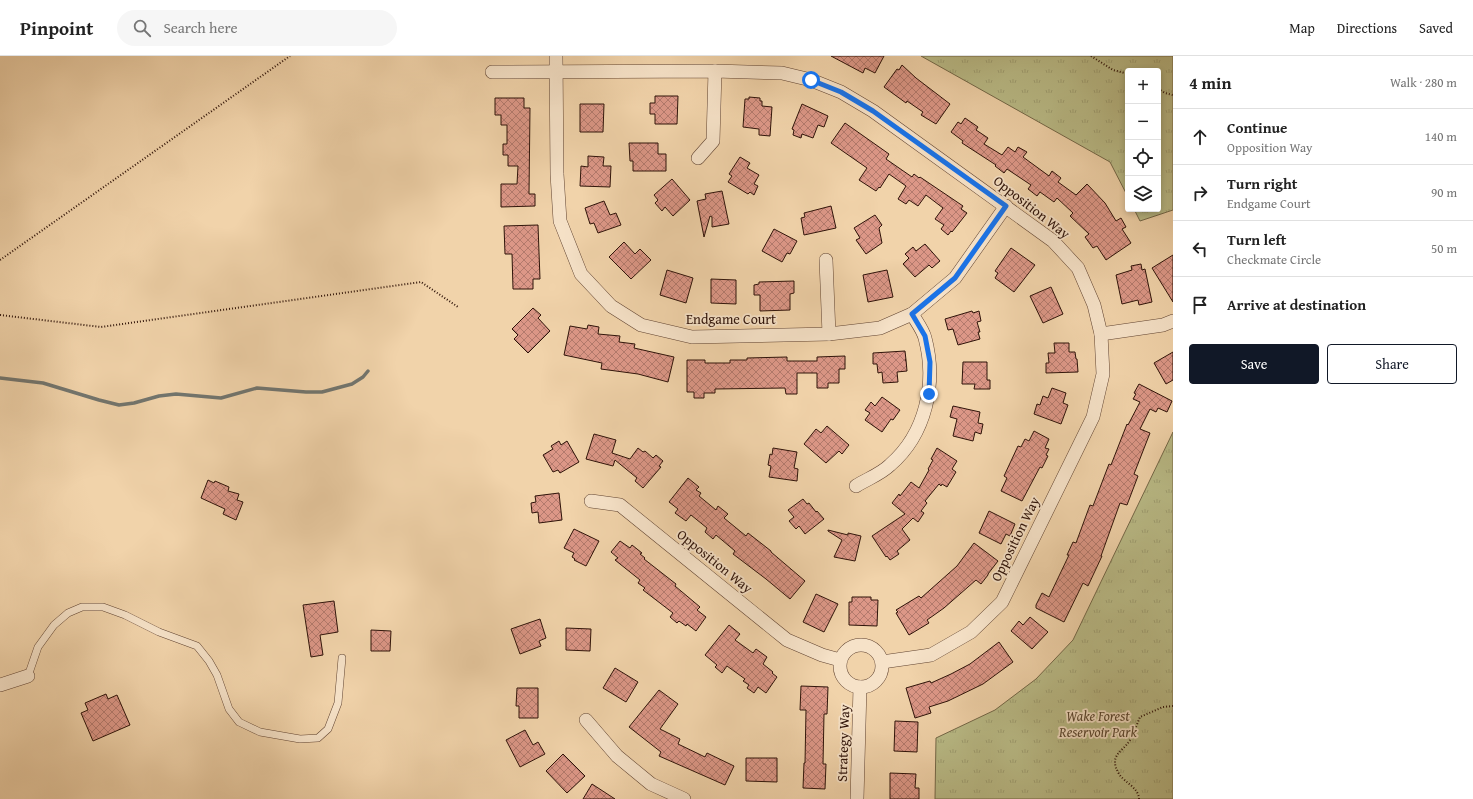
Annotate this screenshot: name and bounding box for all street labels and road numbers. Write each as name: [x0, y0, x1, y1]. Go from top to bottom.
street label: Opposition Way: [990, 171, 1074, 243]
street label: Endgame Court: [686, 309, 776, 329]
street label: Opposition Way: [986, 493, 1044, 585]
street label: Opposition Way: [673, 524, 757, 598]
street label: Strategy Way: [832, 704, 854, 782]

